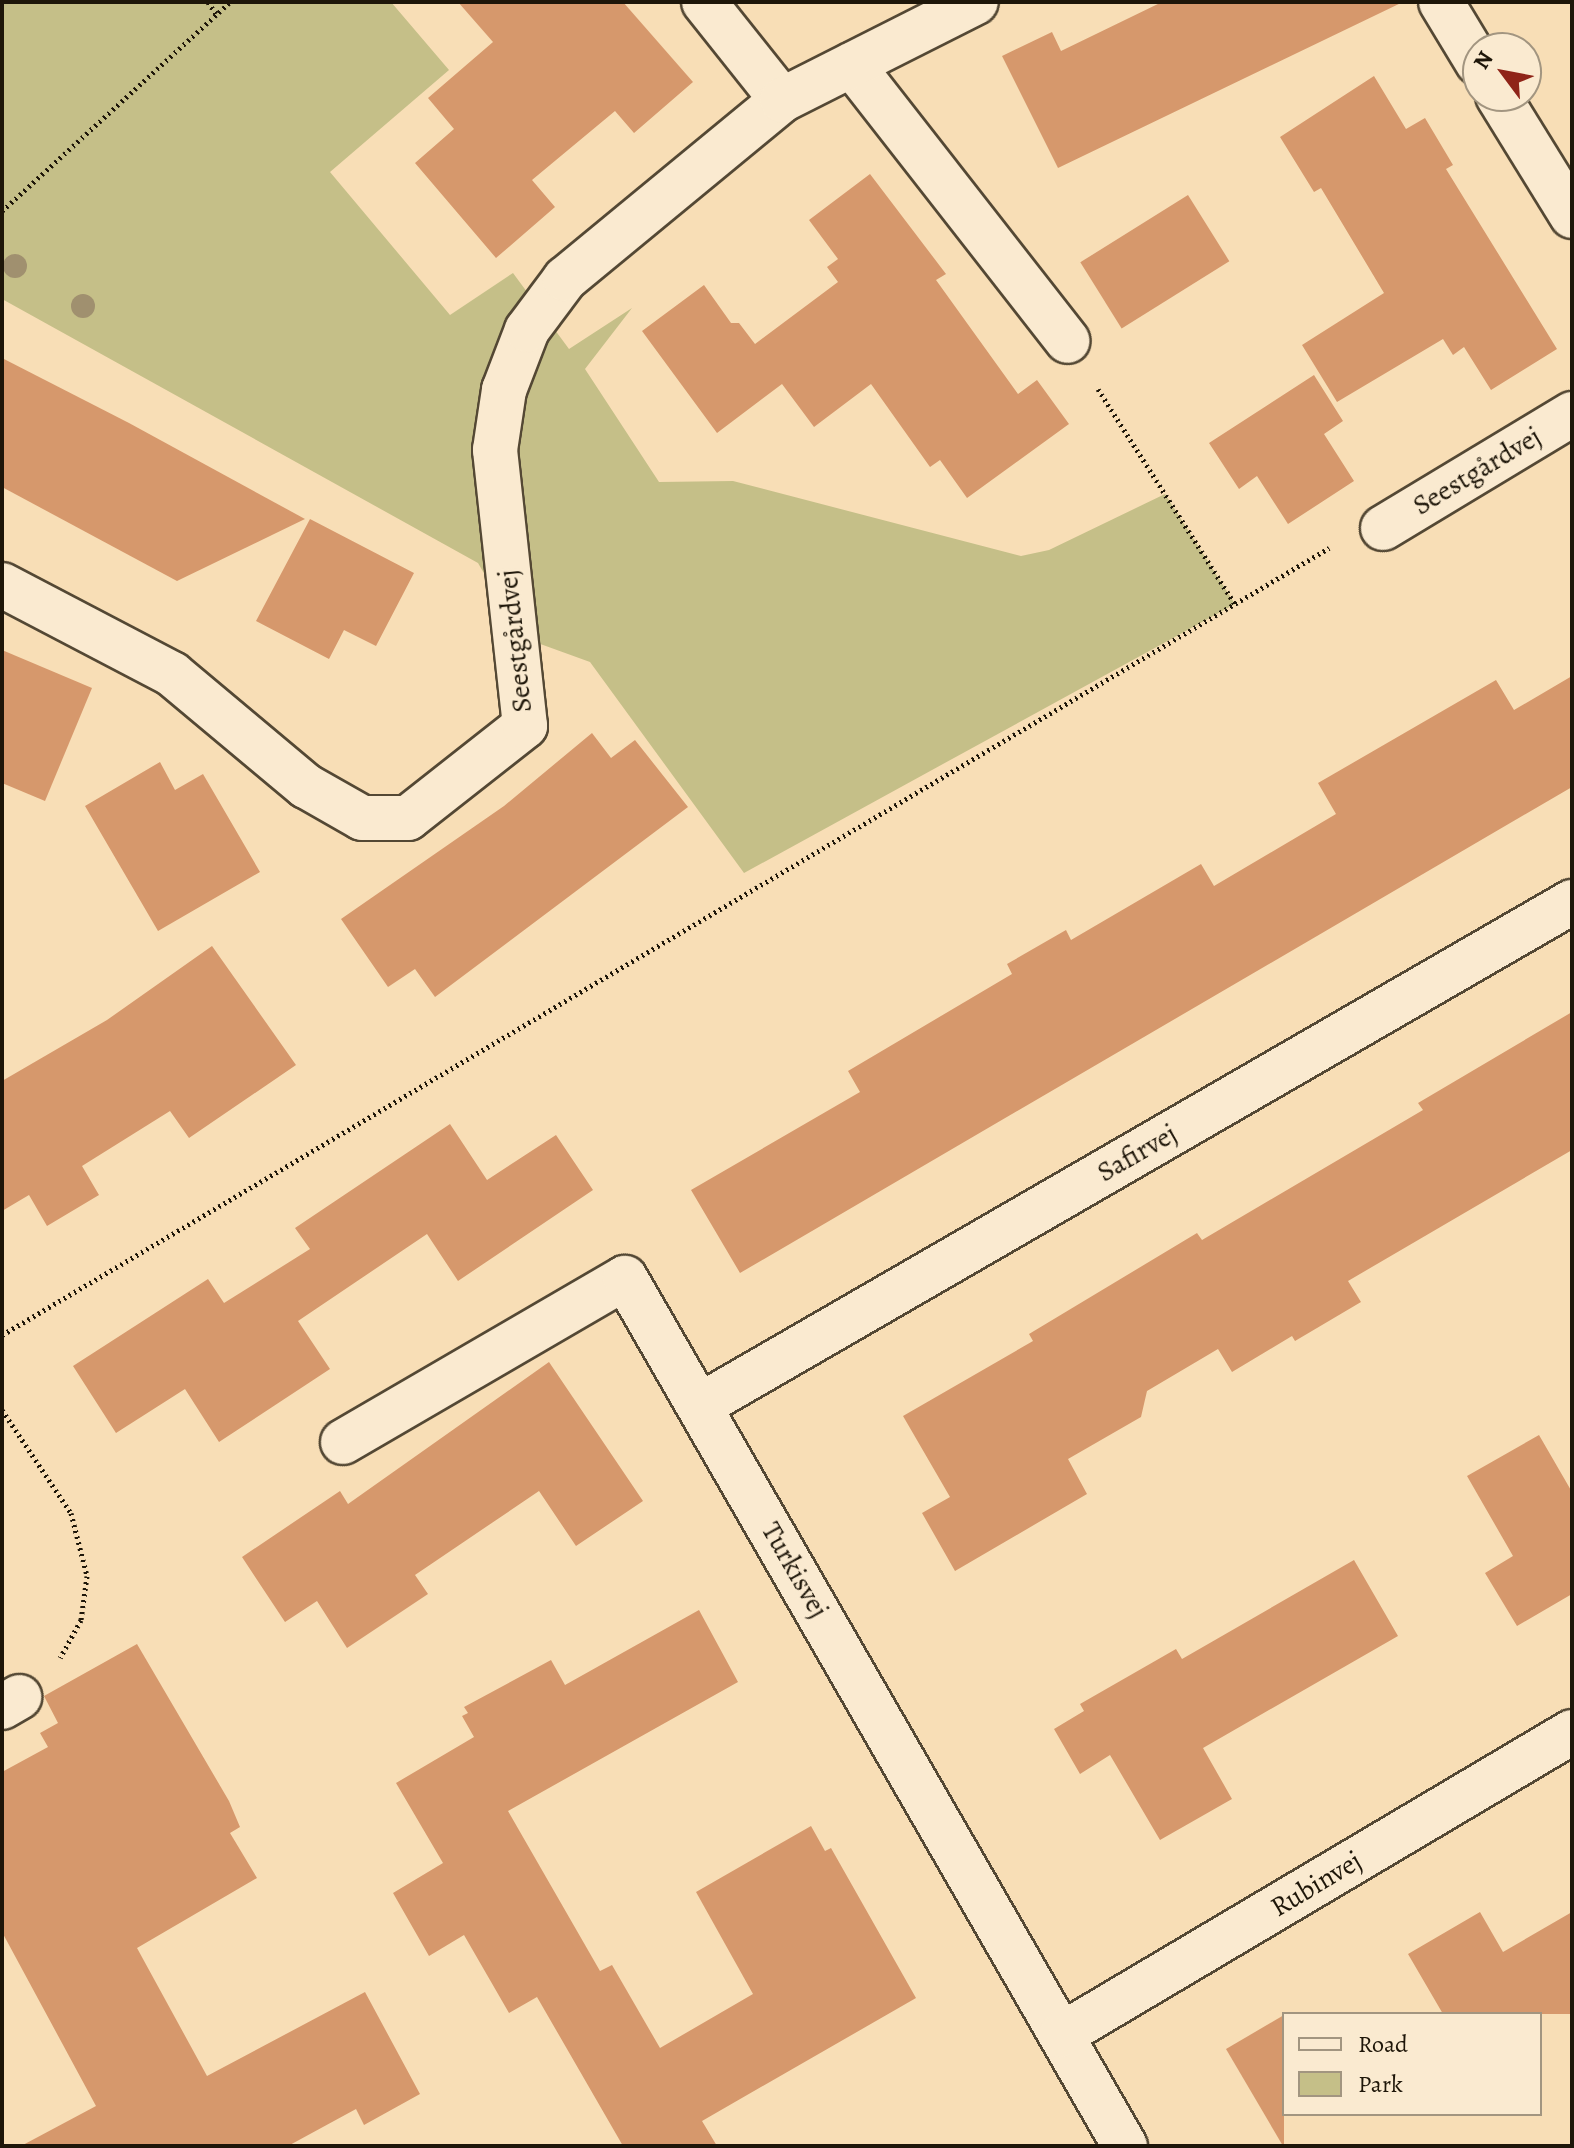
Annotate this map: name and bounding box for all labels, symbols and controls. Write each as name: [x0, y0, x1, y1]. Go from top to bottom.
north arrow: [1462, 32, 1542, 112]
text: N: [1466, 46, 1500, 75]
street label: Seestgårdvej: [1407, 420, 1547, 522]
street label: Seestgårdvej: [491, 568, 539, 714]
street label: Safirvej: [1091, 1117, 1183, 1189]
street label: Turkisvej: [754, 1516, 836, 1624]
street label: Rubinvej: [1265, 1844, 1367, 1924]
legend: [1282, 2012, 1542, 2116]
text: Road: [1358, 2028, 1408, 2060]
text: Park: [1358, 2068, 1403, 2100]

